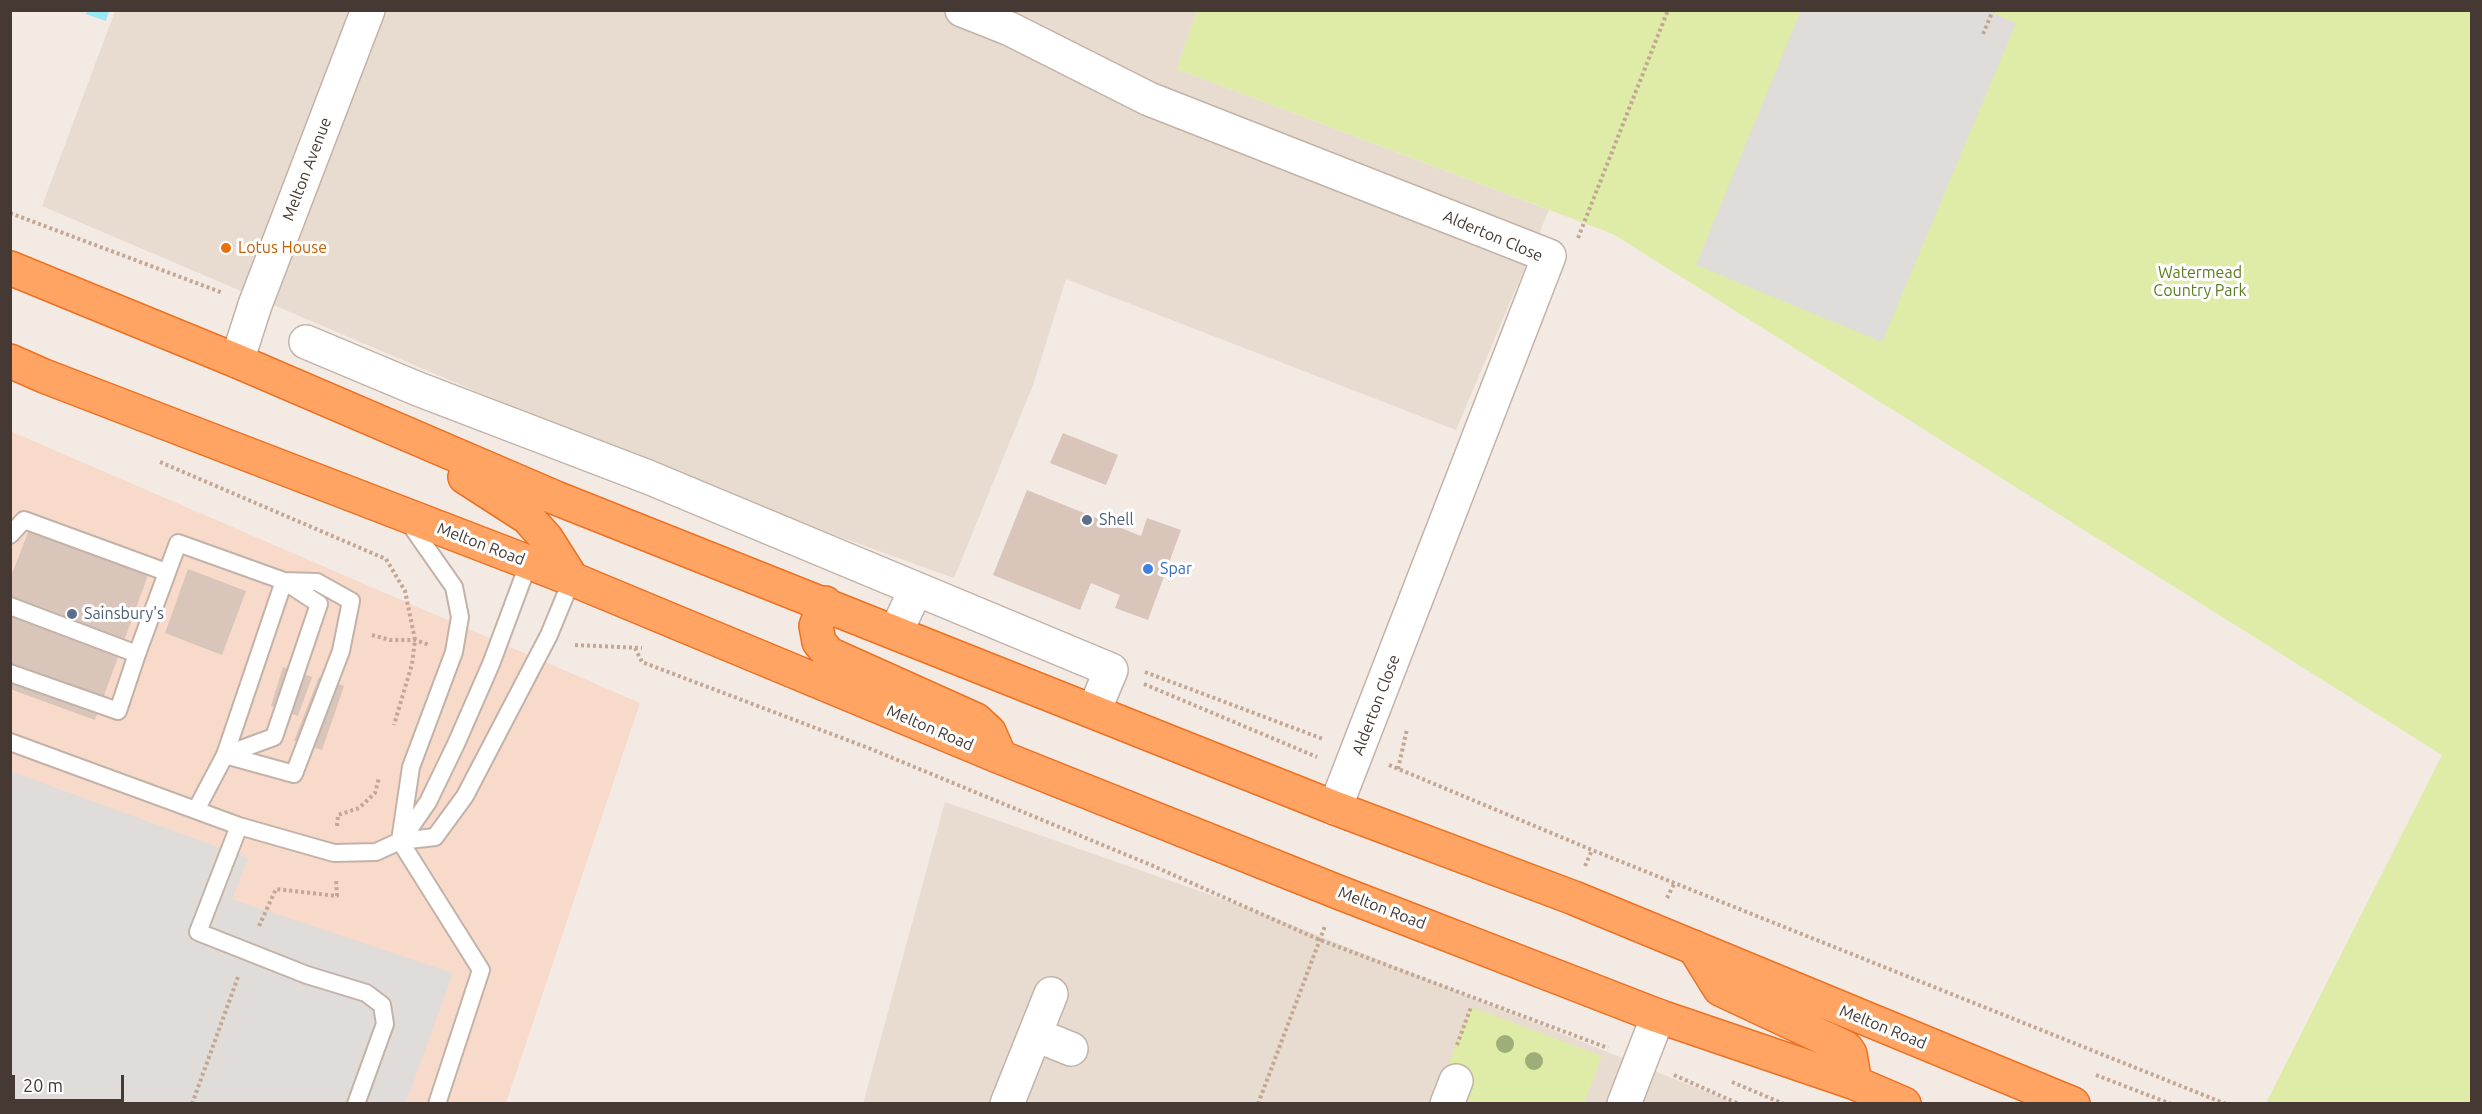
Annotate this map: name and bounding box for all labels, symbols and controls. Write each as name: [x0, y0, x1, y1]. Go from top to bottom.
street label: Melton Avenue: [278, 115, 336, 223]
street label: Alderton Close: [1440, 206, 1546, 266]
place label: Lotus House: [238, 238, 327, 258]
marker: Lotus House: [219, 241, 233, 255]
park label: Watermead Country Park: [2153, 263, 2247, 301]
place label: Shell: [1099, 510, 1134, 530]
marker: Shell: [1080, 513, 1094, 527]
street label: Melton Road: [435, 519, 527, 569]
place label: Spar: [1160, 559, 1192, 579]
marker: Spar: [1141, 562, 1155, 576]
place label: Sainsbury's: [84, 604, 164, 624]
marker: Sainsbury's: [65, 607, 79, 621]
street label: Alderton Close: [1348, 652, 1404, 758]
street label: Melton Road: [884, 701, 976, 755]
street label: Melton Road: [1336, 883, 1428, 933]
street label: Melton Road: [1837, 1001, 1929, 1053]
scale bar: [15, 1063, 128, 1101]
text: 20 m: [23, 1075, 63, 1095]

